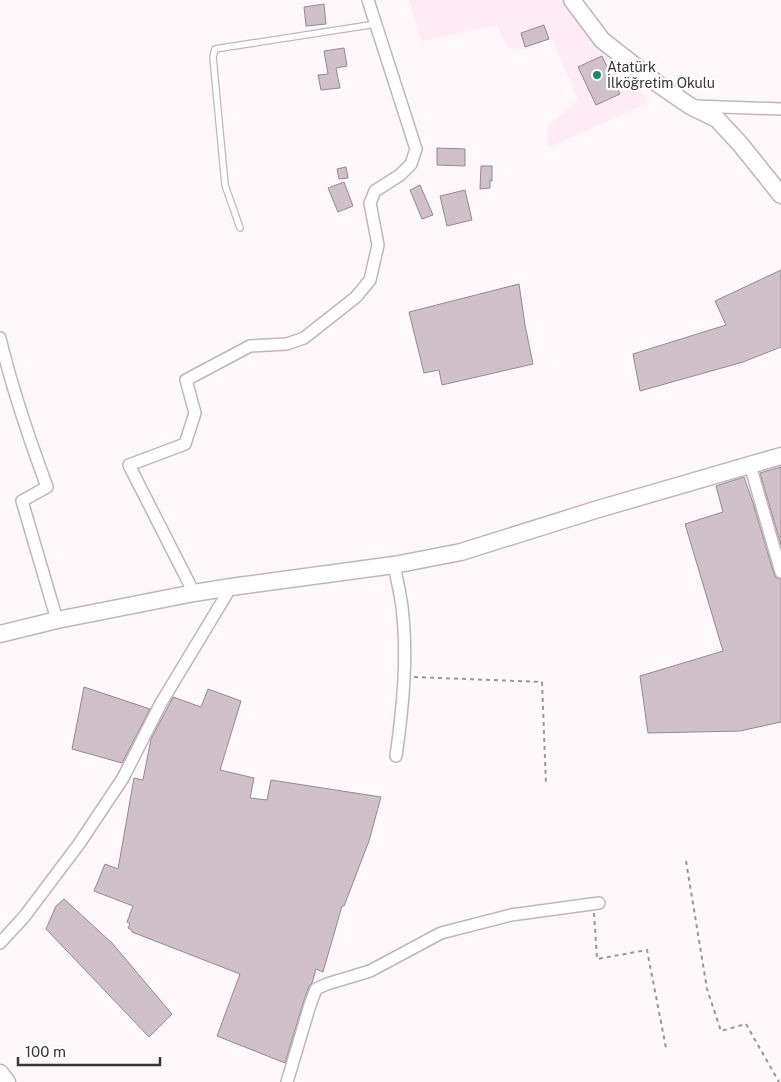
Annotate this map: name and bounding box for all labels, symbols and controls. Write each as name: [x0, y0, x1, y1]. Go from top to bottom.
place label: Atatürk İlköğretim Okulu: [607, 59, 715, 91]
marker: Atatürk İlköğretim Okulu: [591, 69, 603, 81]
scale bar: [18, 1034, 160, 1066]
text: 100 m: [25, 1043, 66, 1060]

